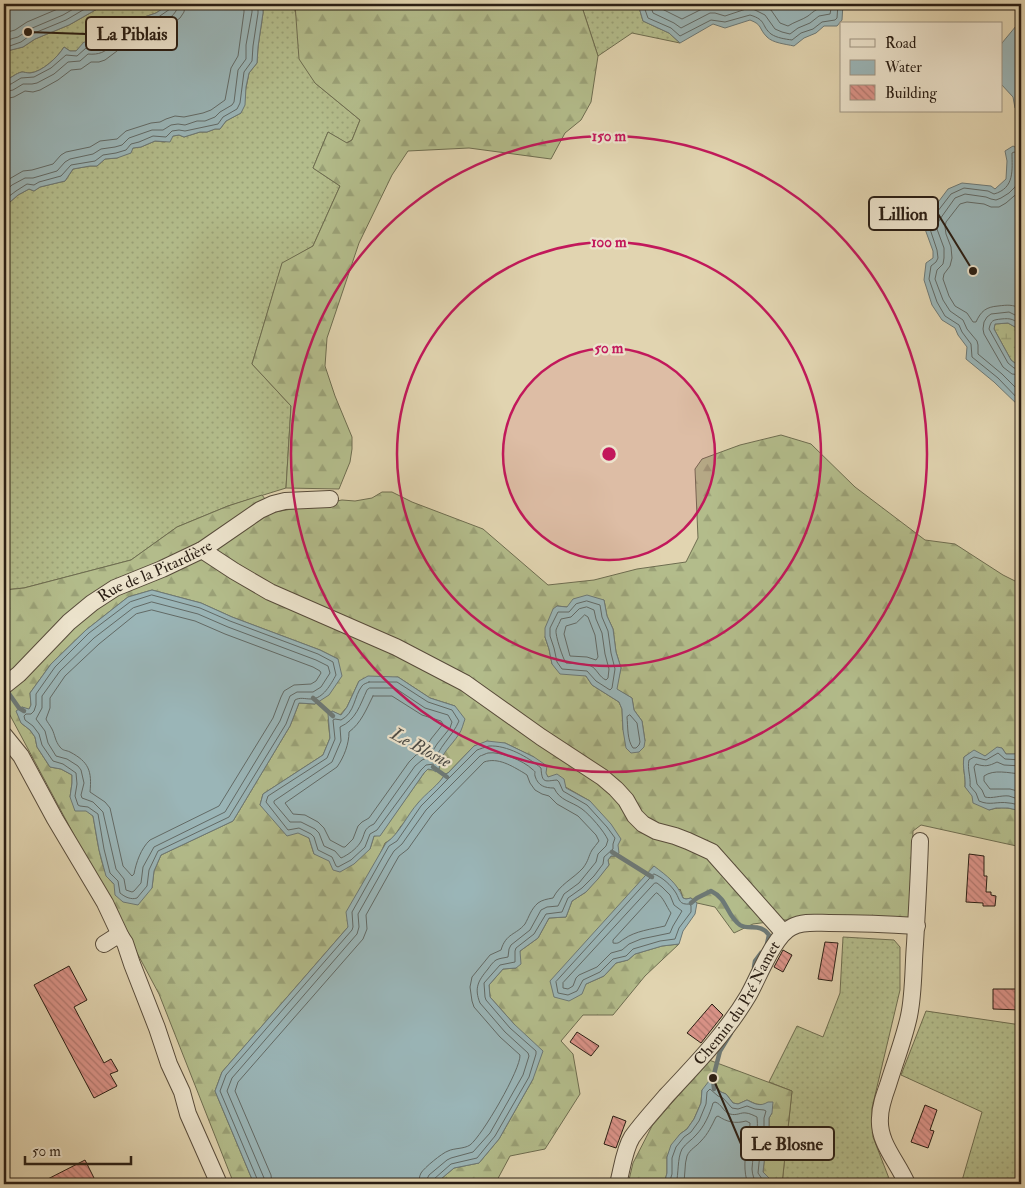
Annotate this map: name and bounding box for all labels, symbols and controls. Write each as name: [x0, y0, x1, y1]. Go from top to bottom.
callout: La Piblais: [86, 17, 177, 50]
legend: [840, 22, 1002, 112]
text: La Piblais: [96, 23, 168, 46]
text: Road: [885, 34, 917, 53]
text: Water: [884, 58, 922, 77]
text: Building: [885, 84, 937, 103]
text: 150 m: [592, 127, 626, 146]
callout: Lillion: [869, 197, 938, 230]
text: Lillion: [878, 203, 929, 226]
text: 100 m: [591, 233, 627, 252]
text: 50 m: [595, 339, 624, 358]
centre of rings: [600, 445, 618, 463]
street label: Rue de la Pitardière: [94, 536, 217, 607]
water label: Le Blosne: [386, 722, 456, 774]
street label: Chemin du Pré Namet: [689, 937, 785, 1070]
callout: Le Blosne: [741, 1127, 834, 1160]
scale bar: [25, 1133, 131, 1165]
text: Le Blosne: [751, 1133, 824, 1156]
text: 50 m: [32, 1142, 61, 1161]

